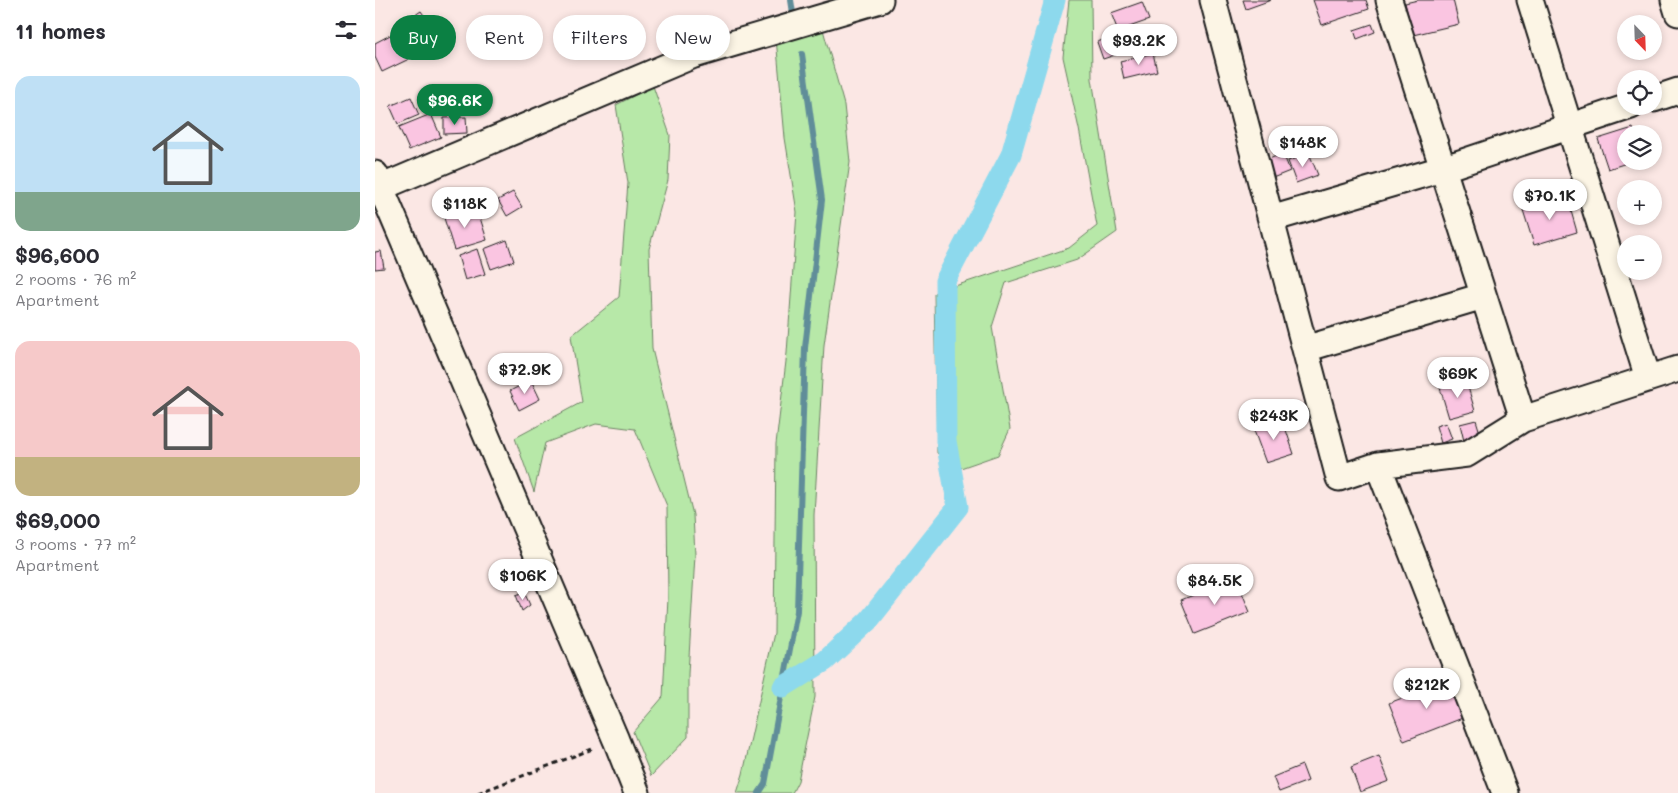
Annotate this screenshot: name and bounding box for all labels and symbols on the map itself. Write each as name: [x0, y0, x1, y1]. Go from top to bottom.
north arrow: [1617, 15, 1663, 60]
pin: $93.2K: [1098, 23, 1180, 66]
pin: $96.6K: [414, 84, 496, 126]
pin: $148K: [1268, 126, 1338, 168]
pin: $70.1K: [1509, 178, 1591, 221]
pin: $118K: [430, 186, 500, 229]
pin: $72.9K: [484, 352, 566, 395]
pin: $69K: [1428, 356, 1488, 399]
pin: $243K: [1239, 398, 1309, 441]
pin: $106K: [488, 558, 558, 601]
pin: $84.5K: [1174, 564, 1256, 606]
pin: $212K: [1392, 668, 1462, 710]

